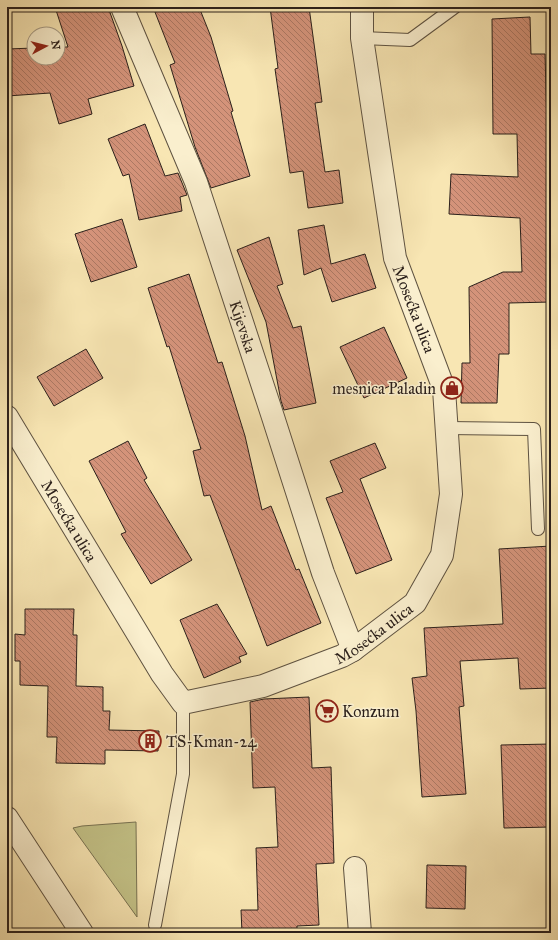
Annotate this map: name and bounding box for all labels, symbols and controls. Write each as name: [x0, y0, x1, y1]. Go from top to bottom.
north arrow: [26, 26, 66, 66]
text: N: [48, 39, 63, 51]
street label: Mosećka ulica: [389, 263, 439, 356]
street label: Kijevska: [226, 298, 261, 355]
shop icon: mesnica Paladin: [439, 375, 465, 401]
place label: mesnica Paladin: [332, 379, 436, 398]
street label: Mosećka ulica: [38, 476, 102, 565]
street label: Mosećka ulica: [331, 599, 417, 668]
supermarket icon: Konzum: [314, 698, 340, 724]
place label: Konzum: [342, 702, 400, 721]
building icon: TS-Kman-24: [137, 728, 163, 754]
place label: TS-Kman-24: [166, 732, 257, 751]

